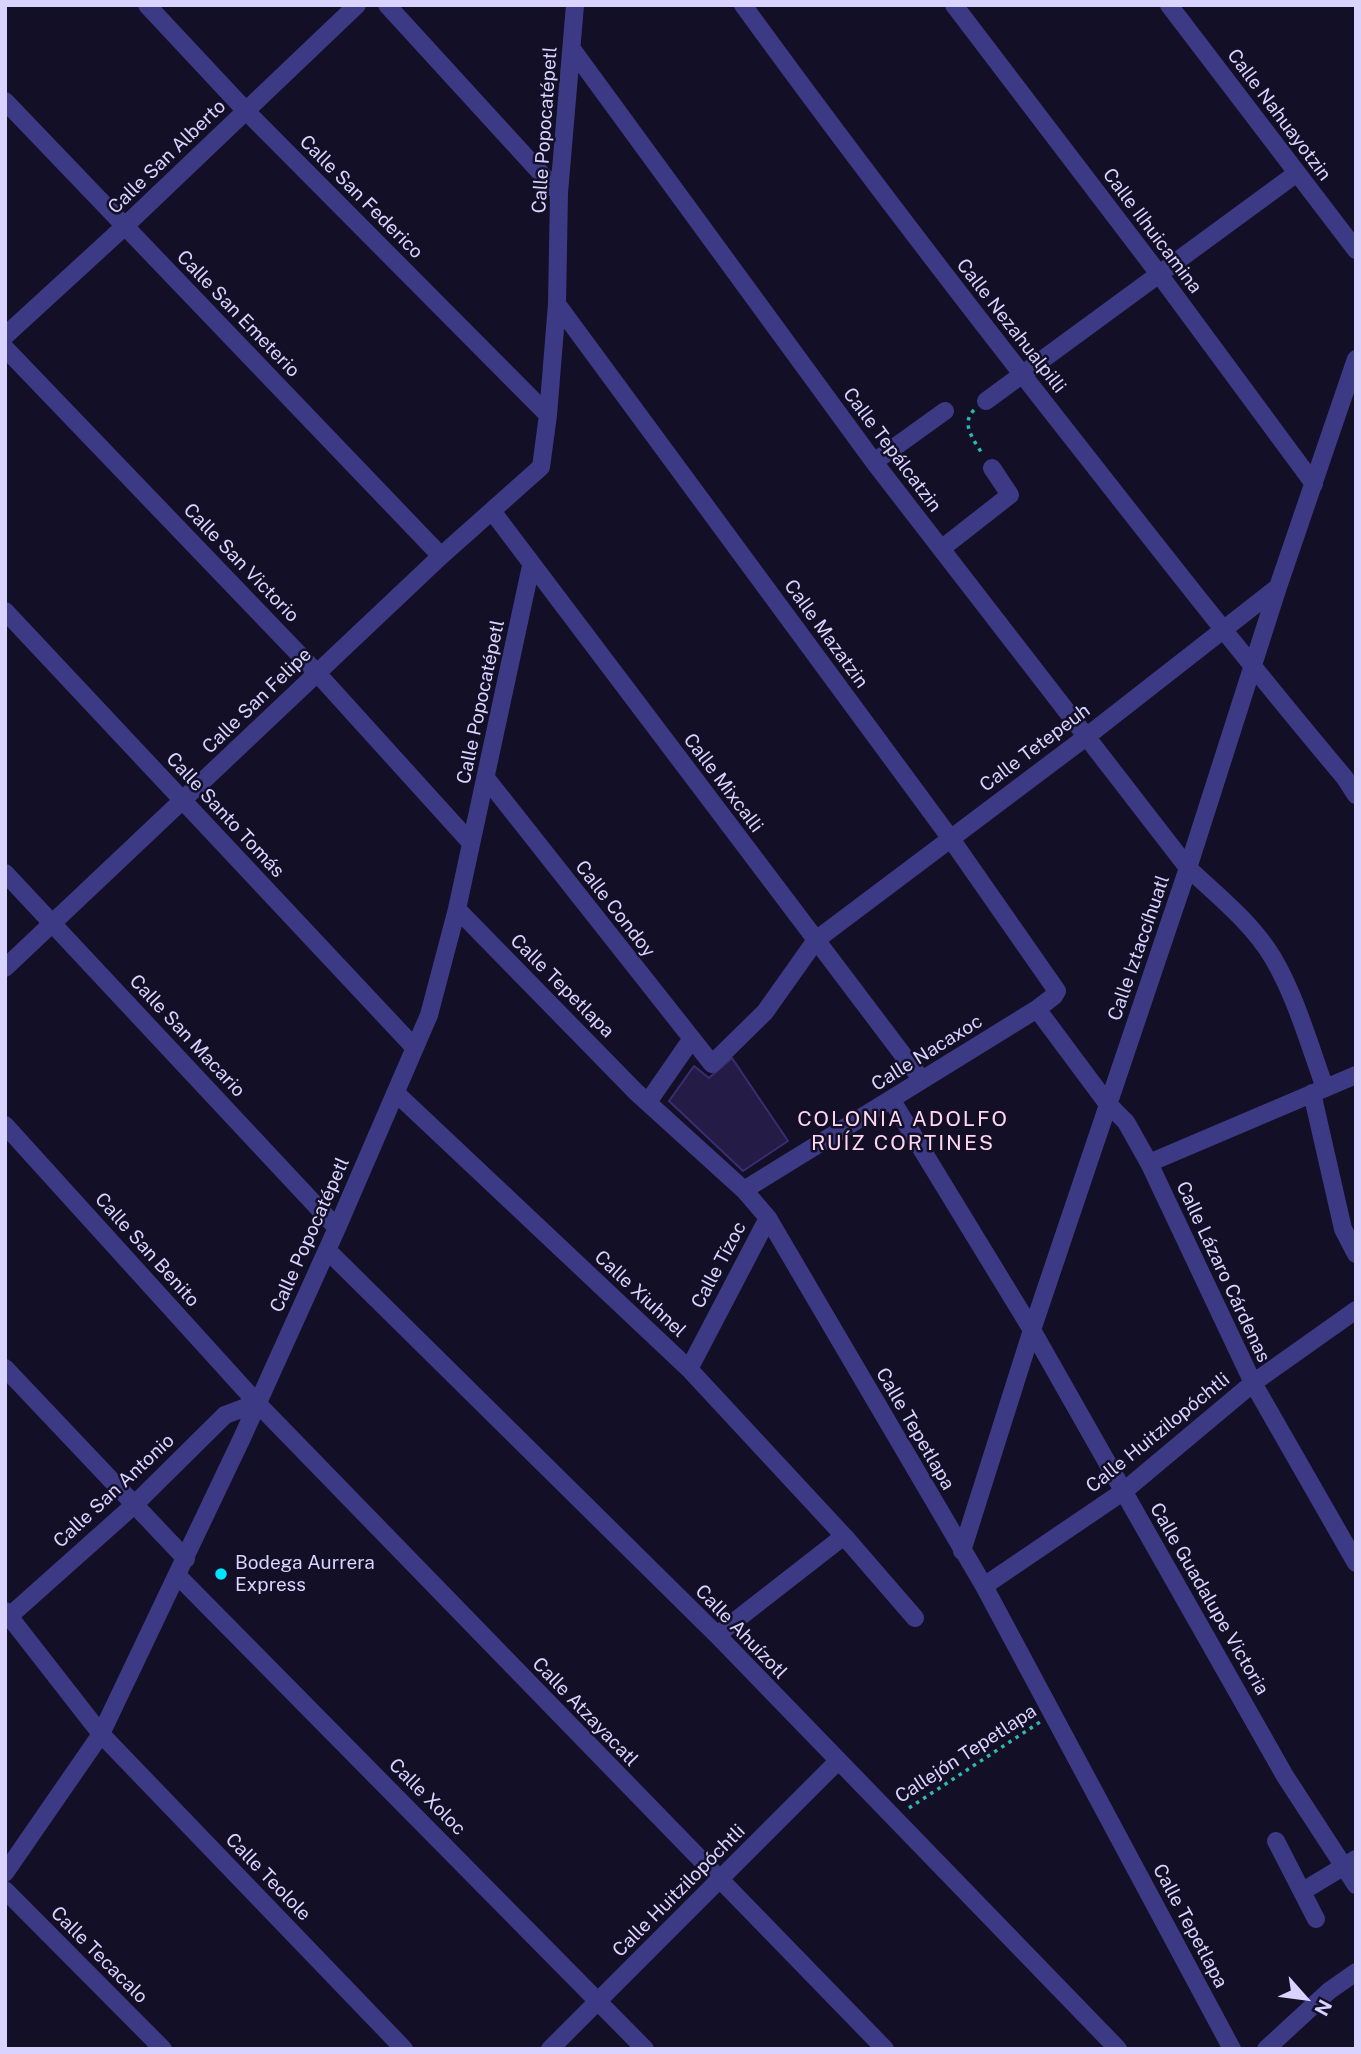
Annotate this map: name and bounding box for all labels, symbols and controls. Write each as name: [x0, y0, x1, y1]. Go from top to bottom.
street label: Calle Nahuayotzin: [1222, 45, 1336, 185]
street label: Calle Popocatépetl: [528, 46, 562, 214]
street label: Calle San Alberto: [103, 95, 231, 219]
street label: Calle San Federico: [294, 130, 428, 264]
street label: Calle Ilhuicamina: [1098, 164, 1206, 298]
street label: Calle San Emeterio: [172, 246, 304, 382]
street label: Calle Nezahualpilli: [951, 254, 1071, 398]
street label: Calle Tepálcatzin: [838, 383, 946, 517]
street label: Calle San Victorio: [178, 499, 304, 627]
street label: Calle Mazatzin: [779, 575, 873, 693]
street label: Calle Popocatépetl: [452, 618, 510, 786]
street label: Calle San Felipe: [198, 643, 316, 759]
street label: Calle Tetepeuh: [975, 699, 1095, 797]
street label: Calle Mixcalli: [678, 729, 768, 837]
street label: Calle Santo Tomás: [161, 748, 289, 882]
street label: Calle Condoy: [570, 856, 660, 962]
street label: Calle Iztaccíhuatl: [1103, 872, 1175, 1024]
street label: Calle Tepetlapa: [505, 929, 619, 1043]
street label: Calle San Macario: [124, 970, 250, 1102]
street label: Calle Nacaxoc: [867, 1010, 987, 1096]
district label: COLONIA ADOLFO RUÍZ CORTINES: [799, 1107, 1007, 1157]
street label: Calle Popocatépetl: [266, 1154, 354, 1316]
street label: Calle Lázaro Cárdenas: [1171, 1178, 1275, 1366]
street label: Calle San Benito: [90, 1188, 204, 1312]
street label: Calle Tízoc: [687, 1218, 751, 1312]
street label: Calle Xiuhnel: [589, 1246, 691, 1342]
street label: Calle Tepetlapa: [871, 1364, 959, 1494]
street label: Calle Huitzilopóchtli: [1082, 1368, 1234, 1498]
street label: Calle San Antonio: [49, 1429, 179, 1553]
street label: Calle Guadalupe Victoria: [1145, 1499, 1273, 1699]
place label: Bodega Aurrera Express: [235, 1552, 375, 1596]
marker: Bodega Aurrera Express: [213, 1566, 229, 1582]
street label: Calle Ahuízotl: [690, 1580, 792, 1684]
street label: Calle Atzayacatl: [527, 1653, 643, 1771]
street label: Callejón Tepetlapa: [891, 1700, 1041, 1808]
street label: Calle Xoloc: [384, 1754, 470, 1840]
street label: Calle Huitzilopóchtli: [608, 1820, 750, 1962]
street label: Calle Teolole: [221, 1828, 315, 1926]
street label: Calle Tepetlapa: [1148, 1860, 1232, 1992]
street label: Calle Tecacalo: [46, 1902, 152, 2008]
north arrow: [1270, 1963, 1340, 2033]
text: N: [1310, 1996, 1337, 2020]

